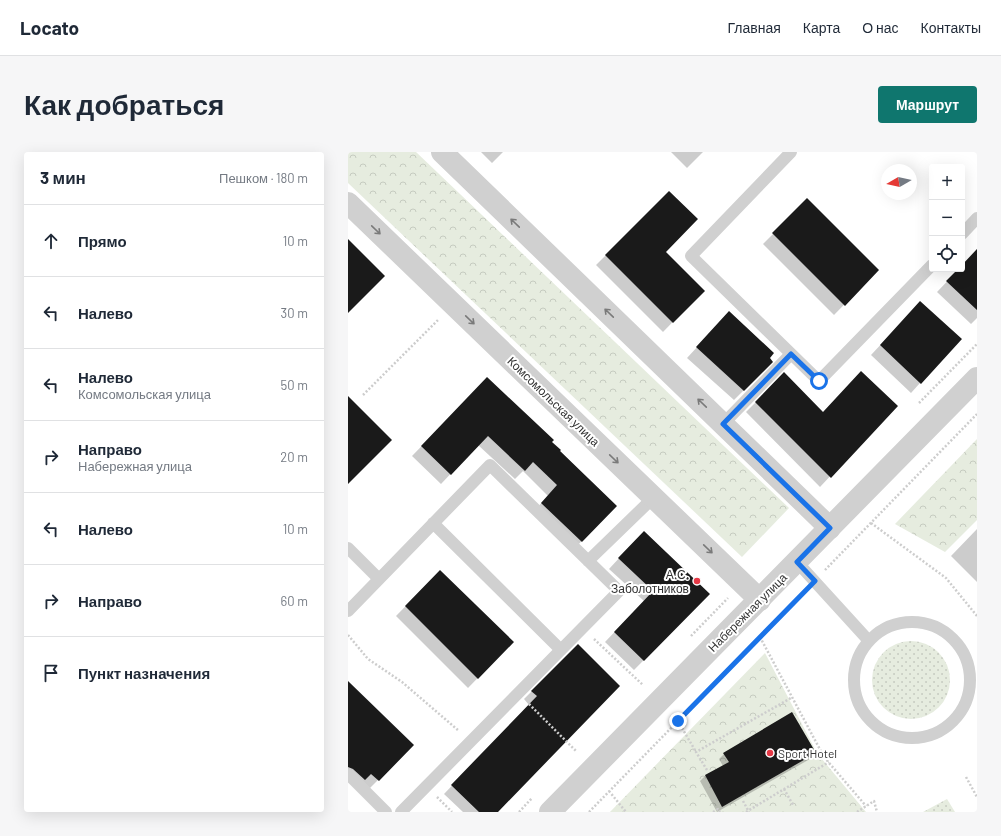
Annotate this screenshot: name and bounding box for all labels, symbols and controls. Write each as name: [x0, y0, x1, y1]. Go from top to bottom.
text: Locato: [20, 16, 79, 39]
text: Главная: [728, 19, 781, 36]
text: Карта: [803, 19, 840, 36]
text: О нас: [862, 19, 899, 36]
text: Контакты: [921, 19, 981, 36]
button: Маршрут: [878, 86, 977, 123]
text: Как добраться: [24, 87, 224, 121]
north arrow: [881, 164, 917, 200]
map controls: [929, 164, 965, 272]
button: +: [929, 164, 965, 200]
text: 3 мин: [40, 167, 86, 187]
text: Пешком · 180 m: [219, 170, 308, 186]
button: −: [929, 200, 965, 236]
one-way arrow: [510, 218, 520, 227]
one-way arrow: [371, 226, 381, 235]
icon: ahead: [40, 230, 62, 252]
text: Прямо: [78, 232, 127, 250]
text: 10 m: [283, 233, 308, 249]
button: locate: [929, 236, 965, 272]
icon: left: [40, 302, 62, 324]
text: Налево: [78, 304, 133, 322]
text: 30 m: [281, 305, 308, 321]
one-way arrow: [604, 308, 614, 318]
one-way arrow: [465, 316, 475, 325]
street label: Комсомольская улица: [504, 353, 603, 450]
text: Налево: [78, 368, 133, 386]
route start: [810, 372, 828, 390]
icon: left: [40, 374, 62, 396]
text: 50 m: [281, 377, 308, 393]
text: Комсомольская улица: [78, 386, 211, 402]
one-way arrow: [697, 399, 707, 408]
text: Направо: [78, 440, 142, 458]
icon: right: [40, 446, 62, 468]
text: 20 m: [280, 449, 308, 465]
one-way arrow: [609, 454, 619, 464]
text: Набережная улица: [78, 458, 192, 474]
icon: left: [40, 518, 62, 540]
text: Налево: [78, 520, 133, 538]
text: 10 m: [283, 521, 308, 537]
one-way arrow: [703, 544, 713, 554]
place label: А.С. Заболотников: [611, 567, 689, 595]
street label: Набережная улица: [705, 570, 790, 655]
marker: А.С. Заболотников: [692, 576, 702, 586]
icon: right: [40, 590, 62, 612]
text: Направо: [78, 592, 142, 610]
text: 60 m: [281, 593, 308, 609]
icon: arrive: [40, 662, 62, 684]
text: Пункт назначения: [78, 664, 210, 682]
route end: [669, 712, 687, 730]
place label: Sport Hotel: [778, 746, 837, 760]
marker: Sport Hotel: [765, 748, 775, 758]

